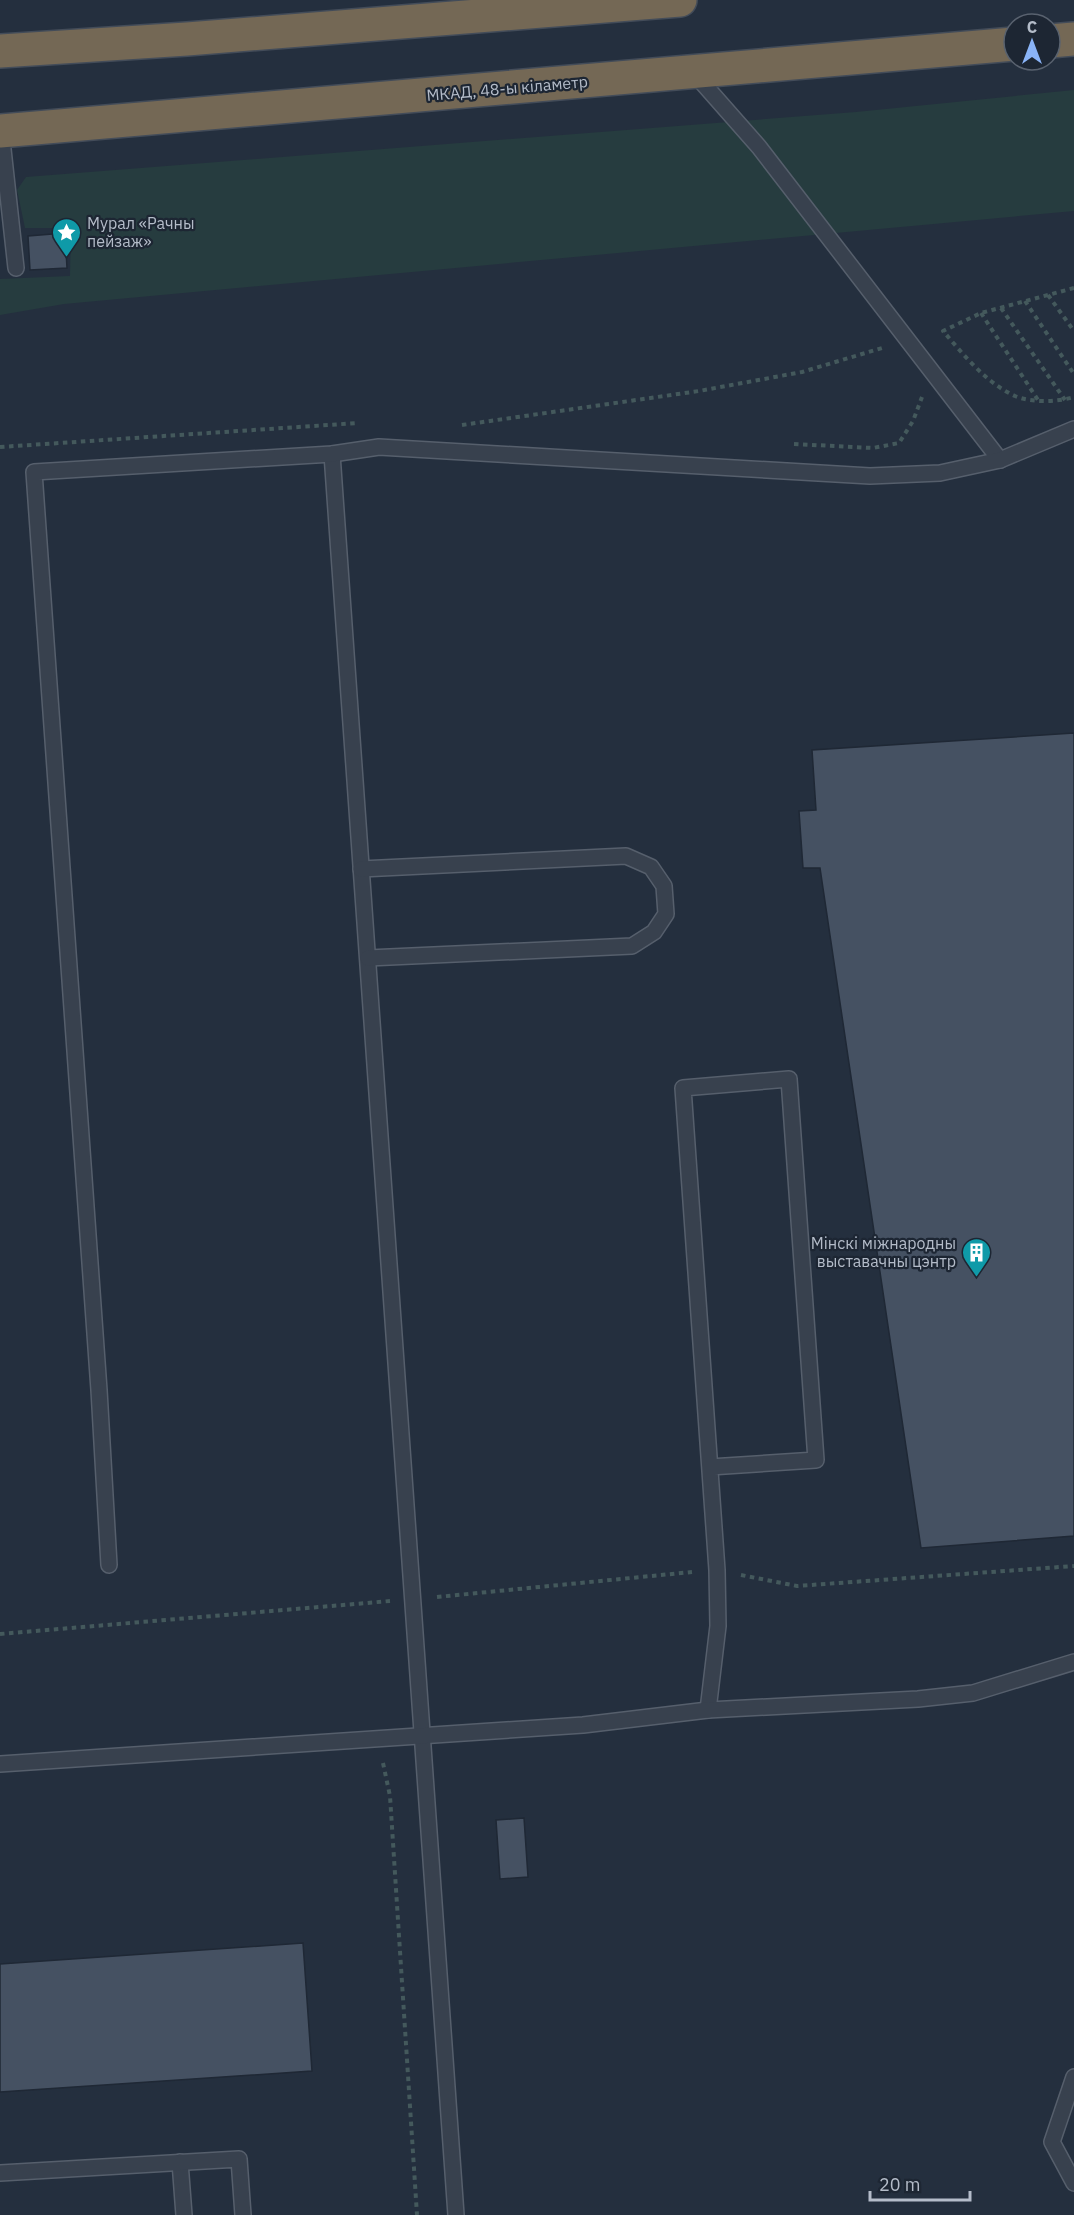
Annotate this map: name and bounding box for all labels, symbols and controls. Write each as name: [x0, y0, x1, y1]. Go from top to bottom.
north arrow: [1002, 12, 1062, 72]
text: С: [1027, 17, 1037, 37]
street label: МКАД, 48-ы кіламетр: [425, 71, 589, 105]
place label: Мурал «Рачны пейзаж»: [87, 213, 195, 251]
place icon: Мурал «Рачны пейзаж»: [50, 216, 82, 258]
place label: Мінскі міжнародны выставачны цэнтр: [811, 1233, 956, 1271]
building icon: Мінскі міжнародны выставачны цэнтр: [961, 1236, 993, 1278]
scale bar: [870, 2164, 970, 2202]
text: 20 m: [879, 2173, 921, 2196]

